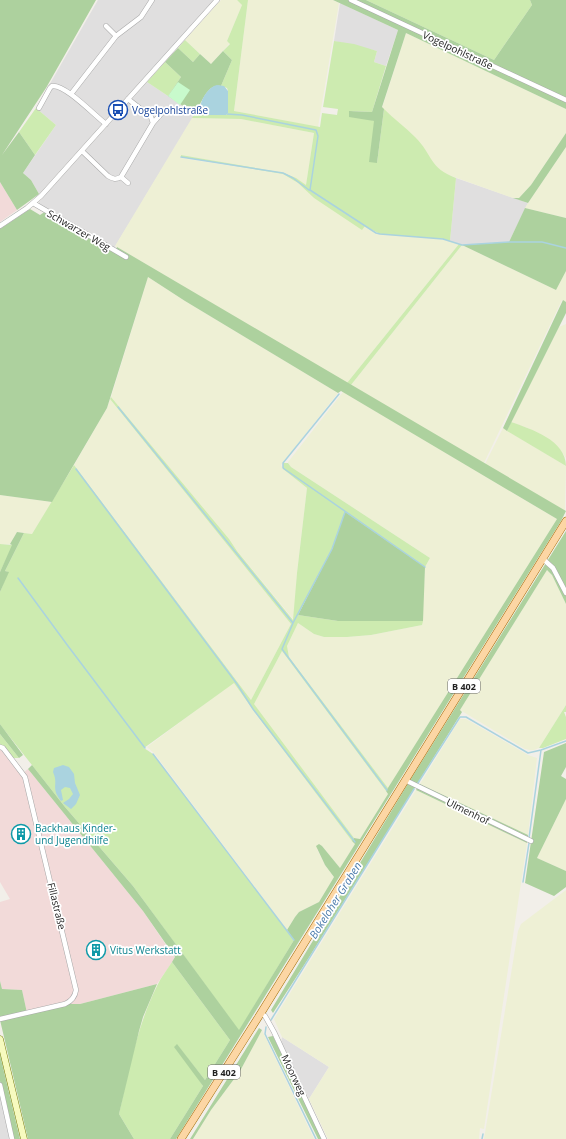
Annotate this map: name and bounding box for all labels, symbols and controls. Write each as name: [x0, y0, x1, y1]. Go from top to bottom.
street label: Vogelpohlstraße: [421, 28, 496, 73]
bus stop icon: Vogelpohlstraße: [107, 99, 129, 121]
place label: Vogelpohlstraße: [132, 103, 209, 117]
street label: Schwarzer Weg: [45, 206, 114, 254]
road number: B 402: [448, 679, 480, 693]
street label: Ulmenhof: [444, 795, 492, 828]
place label: Backhaus Kinder- und Jugendhilfe: [35, 821, 116, 847]
building icon: Backhaus Kinder- und Jugendhilfe: [10, 823, 32, 845]
water label: Bokeloher Graben: [305, 859, 365, 941]
street label: Fillastraße: [44, 881, 70, 931]
building icon: Vitus Werkstatt: [85, 939, 107, 961]
place label: Vitus Werkstatt: [110, 943, 181, 957]
street label: Moorweg: [278, 1052, 310, 1098]
road number: B 402: [208, 1065, 240, 1079]

